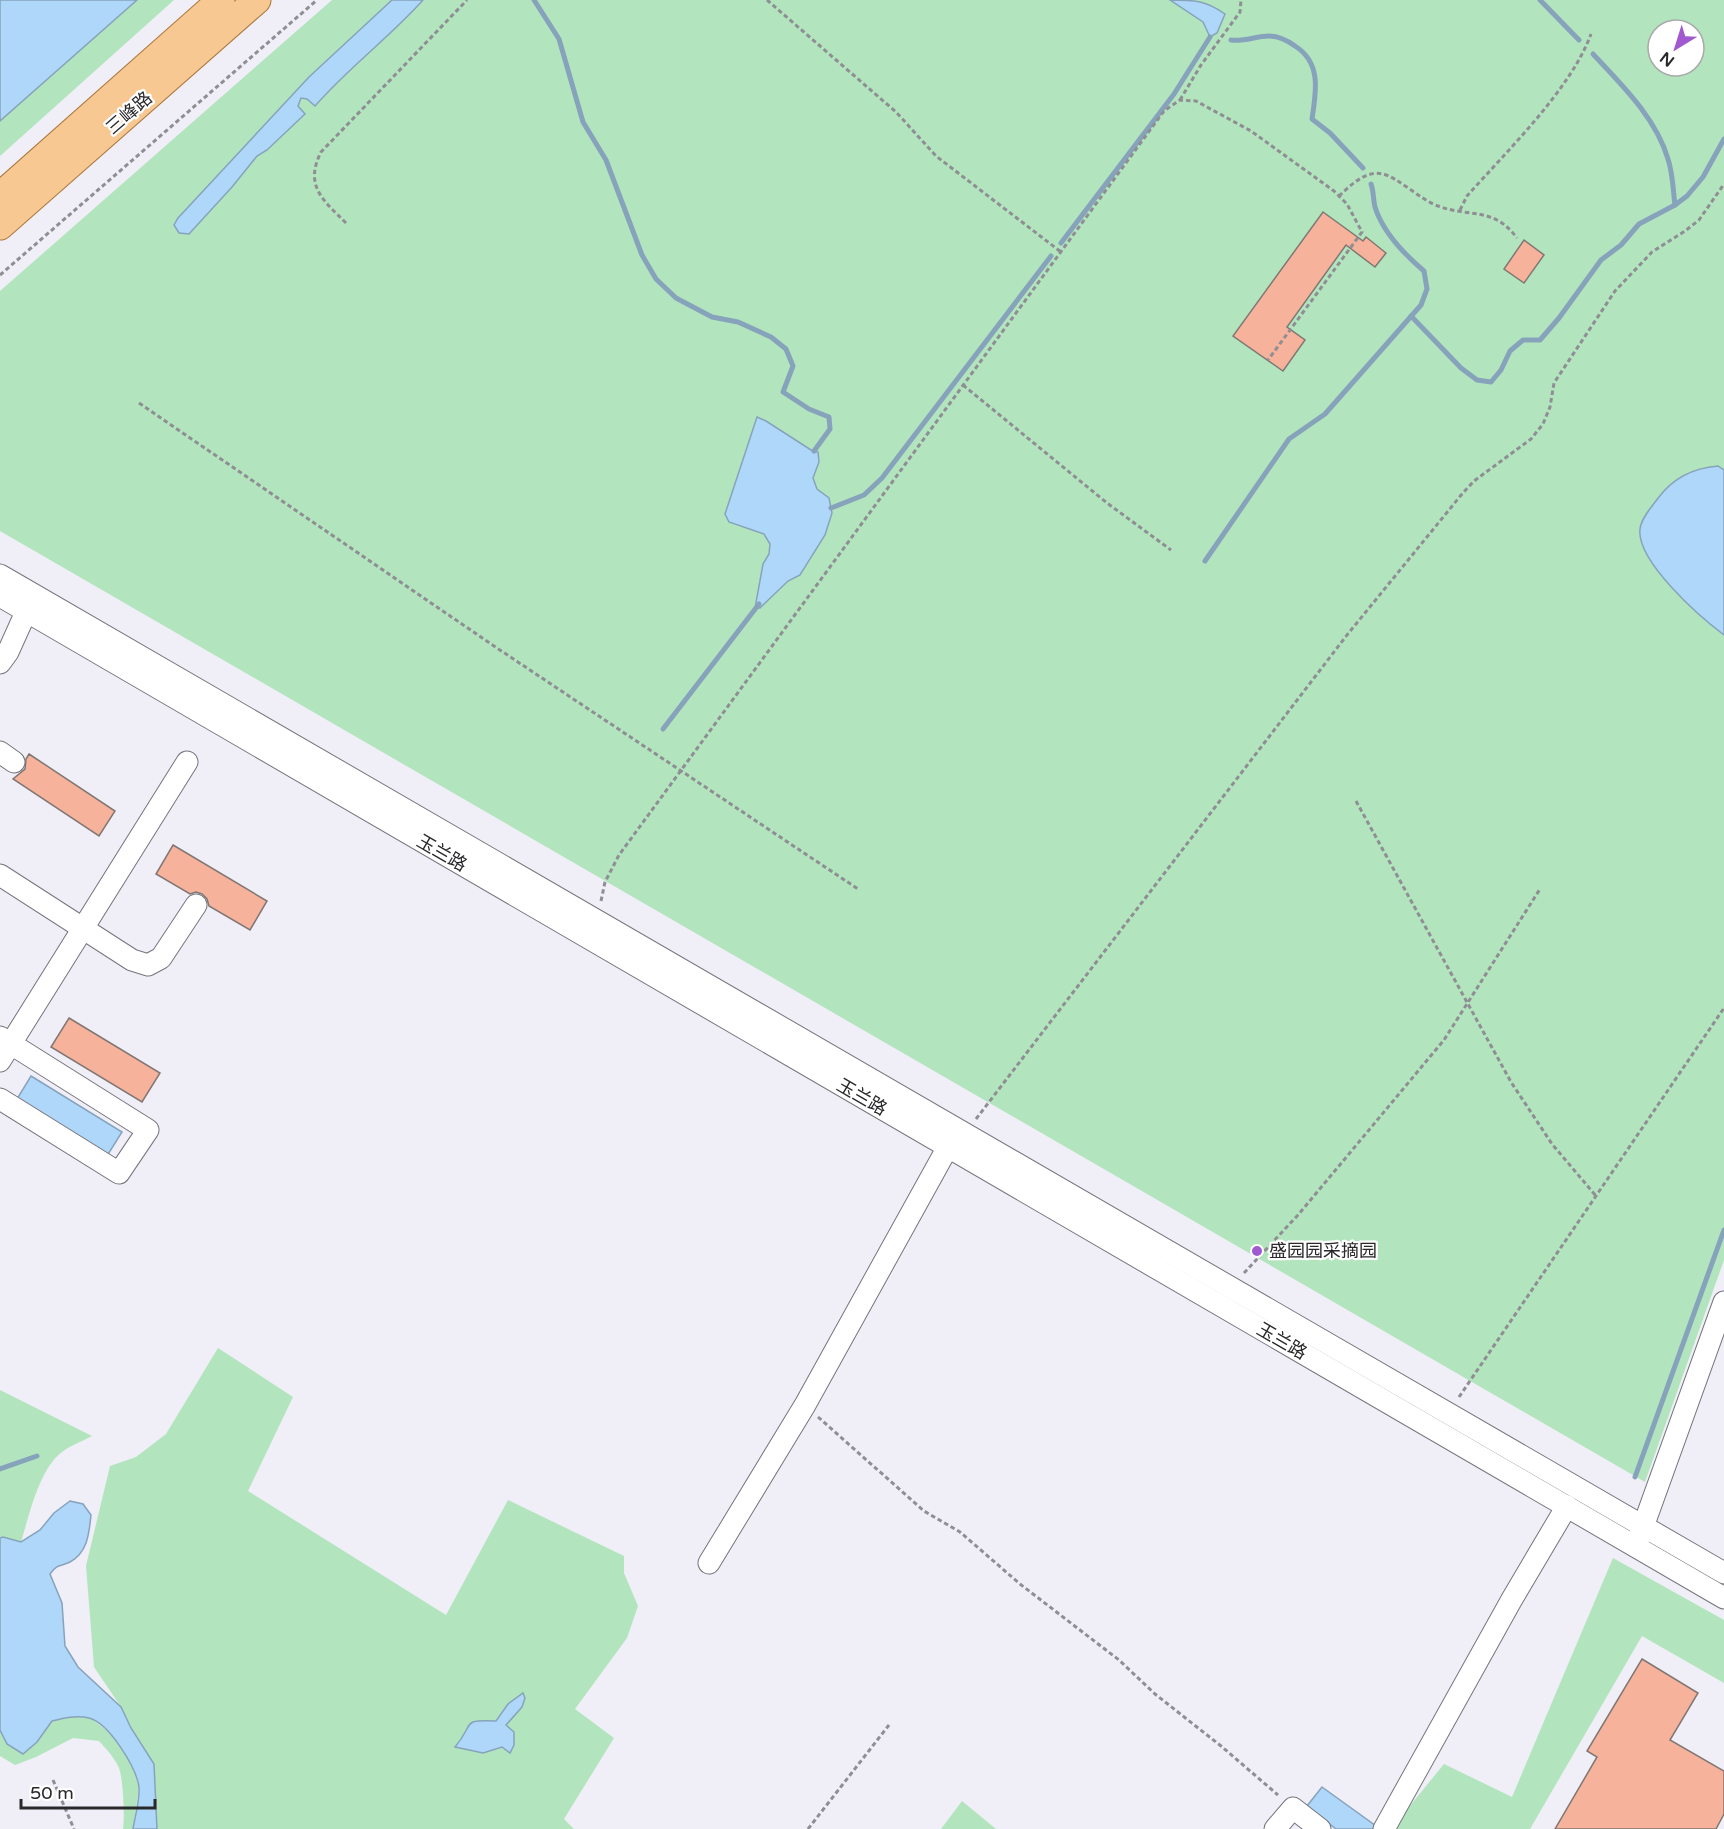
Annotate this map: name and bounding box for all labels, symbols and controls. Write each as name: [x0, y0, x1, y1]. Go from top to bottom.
north arrow: [1646, 18, 1706, 78]
text: N: [1656, 47, 1679, 71]
street label: 三峰路: [101, 87, 157, 139]
street label: 玉兰路: [413, 830, 471, 876]
street label: 玉兰路: [833, 1074, 891, 1120]
place label: 盛园园采摘园: [1269, 1240, 1377, 1262]
marker: 盛园园采摘园: [1250, 1244, 1264, 1258]
street label: 玉兰路: [1253, 1318, 1311, 1364]
scale bar: [21, 1772, 154, 1810]
text: 50 m: [30, 1782, 74, 1804]

